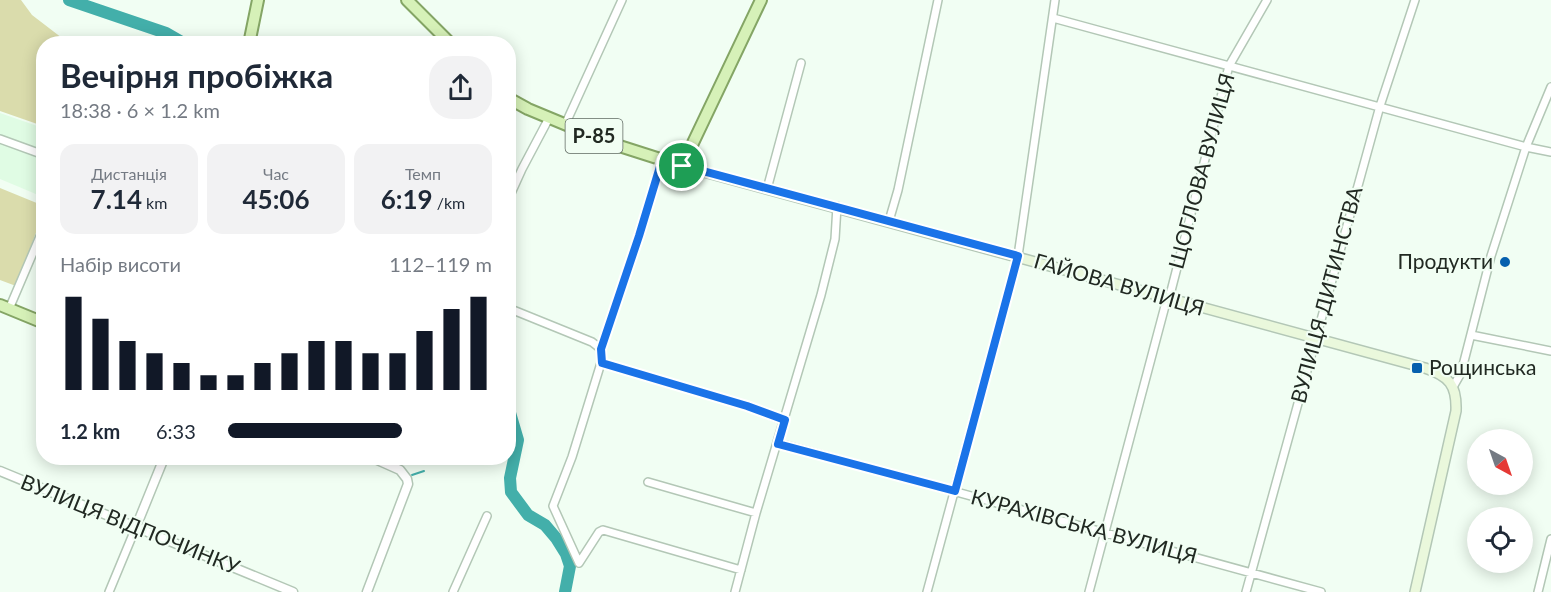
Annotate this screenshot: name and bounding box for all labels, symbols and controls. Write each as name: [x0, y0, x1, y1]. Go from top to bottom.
text: Вечірня пробіжка: [60, 55, 333, 95]
button: share: [429, 56, 492, 119]
street label: ЩОГЛОВА ВУЛИЦЯ: [1162, 70, 1239, 271]
text: 18:38 · 6 × 1.2 km: [60, 98, 220, 122]
road number: Р-85: [566, 119, 622, 153]
pin: [656, 140, 707, 191]
icon: arrive: [665, 149, 698, 182]
text: Дистанція: [91, 164, 167, 183]
text: Час: [263, 164, 289, 183]
text: Темп: [405, 164, 441, 183]
text: 7.14: [91, 183, 142, 215]
text: 45:06: [242, 183, 310, 215]
text: 6:19: [381, 183, 433, 215]
street label: ВУЛИЦЯ ДИТИНСТВА: [1285, 183, 1367, 406]
text: km: [142, 193, 167, 212]
text: /km: [433, 193, 465, 212]
street label: ГАЙОВА ВУЛИЦЯ: [1031, 247, 1208, 320]
place label: Продукти: [1398, 248, 1493, 273]
text: Набір висоти: [60, 252, 181, 276]
text: 112–119 m: [389, 252, 492, 276]
marker: Продукти: [1498, 255, 1512, 269]
place label: Рощинська: [1429, 354, 1536, 379]
marker: Рощинська: [1410, 361, 1424, 375]
text: 1.2 km: [60, 419, 120, 443]
text: 6:33: [156, 419, 196, 443]
north arrow: [1467, 429, 1533, 495]
map controls: [1467, 429, 1533, 573]
street label: ВУЛИЦЯ ВІДПОЧИНКУ: [18, 468, 244, 579]
street label: КУРАХІВСЬКА ВУЛИЦЯ: [968, 483, 1200, 568]
button: locate: [1467, 507, 1533, 573]

